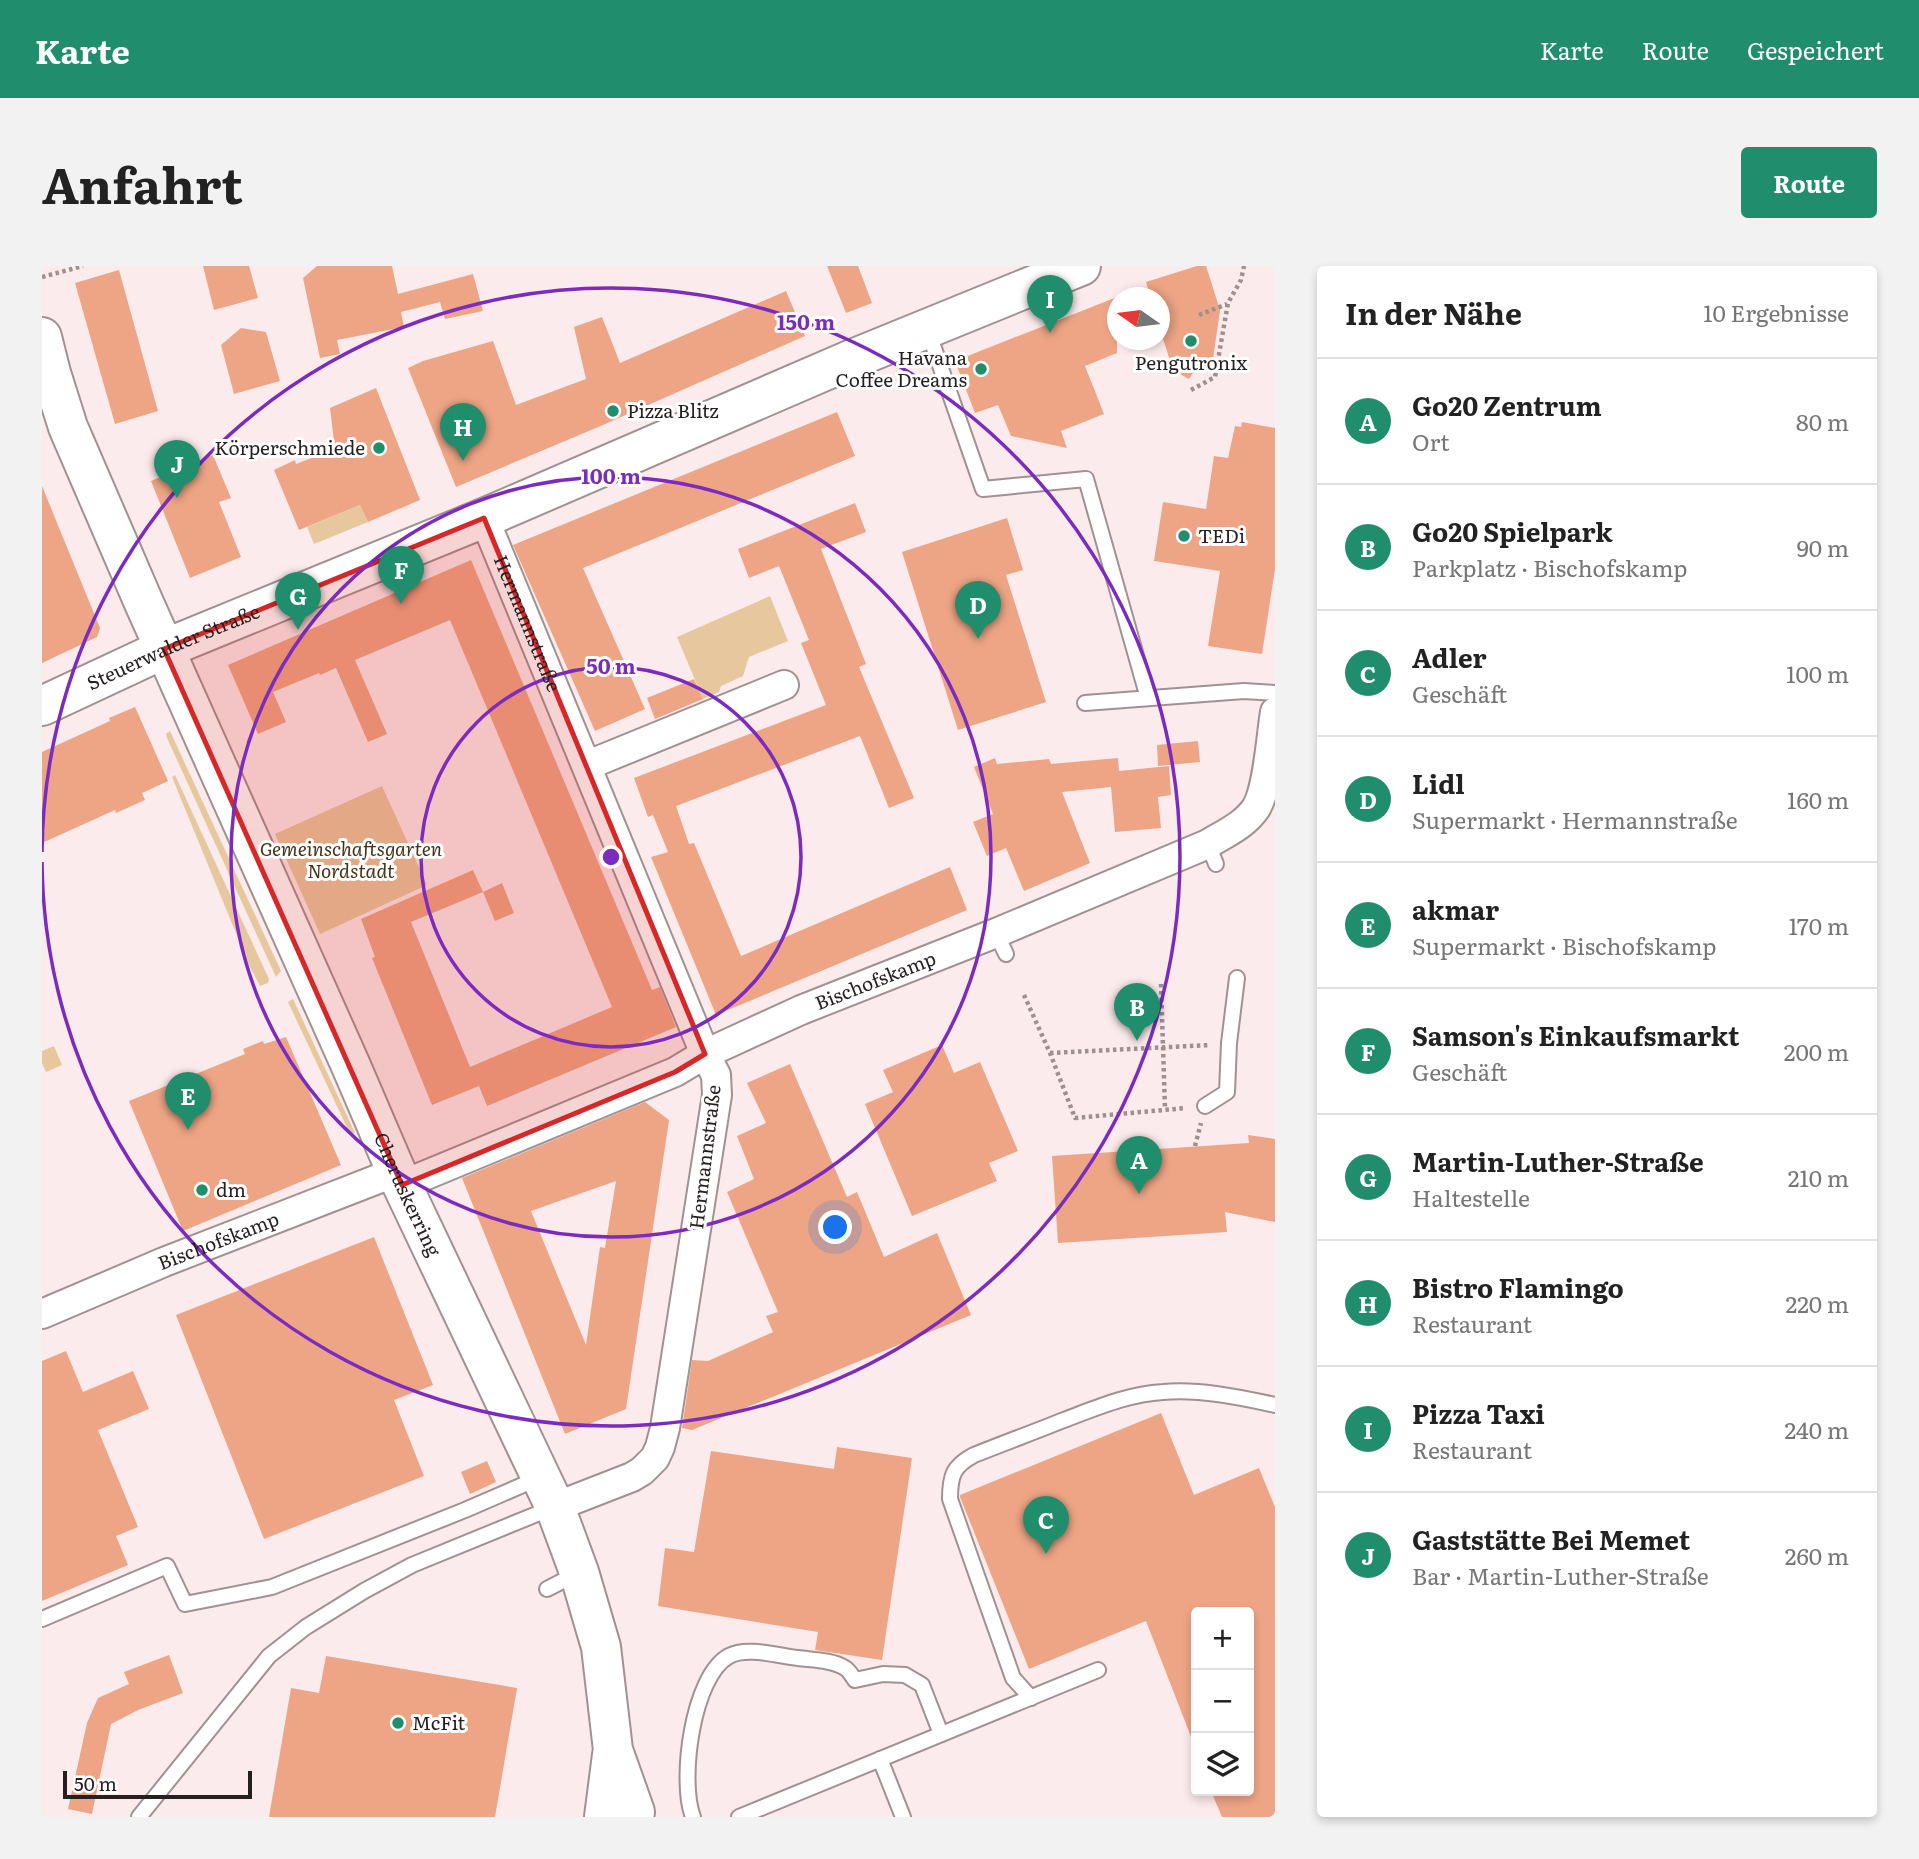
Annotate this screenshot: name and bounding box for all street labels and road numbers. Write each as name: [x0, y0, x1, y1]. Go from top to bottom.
street label: Hermannstraße: [488, 550, 569, 696]
street label: Steuerwalder Straße: [82, 596, 264, 696]
street label: Bischofskamp: [810, 943, 940, 1016]
street label: Hermannstraße: [681, 1083, 727, 1231]
street label: Cheruskerring: [368, 1128, 449, 1261]
street label: Bischofskamp: [153, 1204, 283, 1276]

